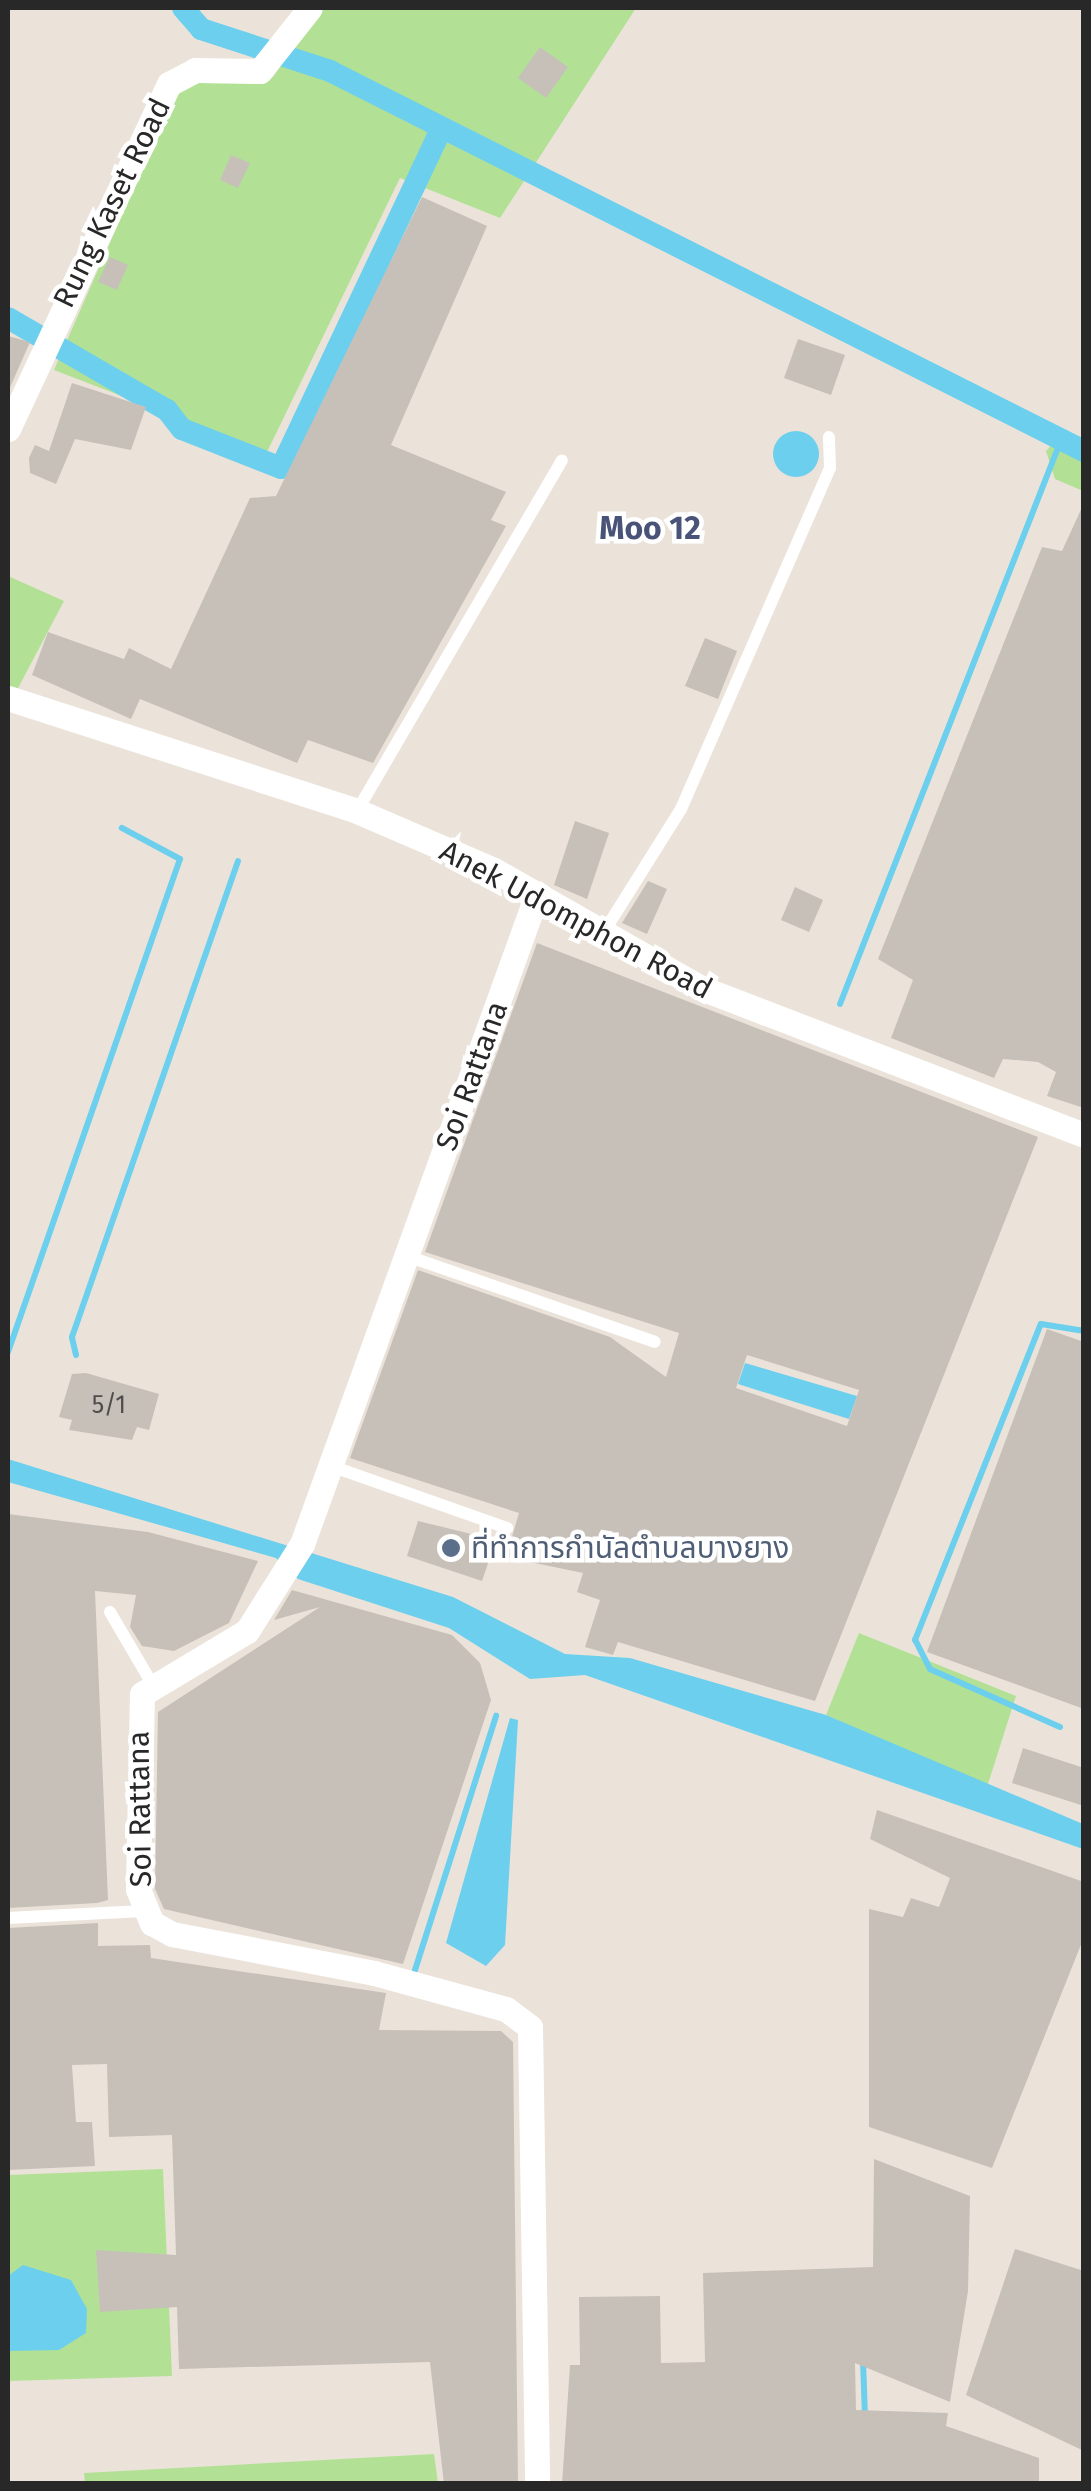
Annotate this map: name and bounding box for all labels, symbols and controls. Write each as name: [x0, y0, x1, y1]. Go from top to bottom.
street label: Rung Kaset Road: [46, 92, 178, 314]
district label: Moo 12: [599, 509, 701, 547]
street label: Anek Udomphon Road: [434, 833, 718, 1007]
street label: Soi Rattana: [428, 996, 516, 1156]
house number: 5/1: [92, 1390, 126, 1420]
place label: ที่ทำการกำนัลตำบลบางยาง: [471, 1530, 789, 1566]
marker: ที่ทำการกำนัลตำบลบางยาง: [440, 1537, 462, 1559]
street label: Soi Rattana: [121, 1731, 159, 1887]

